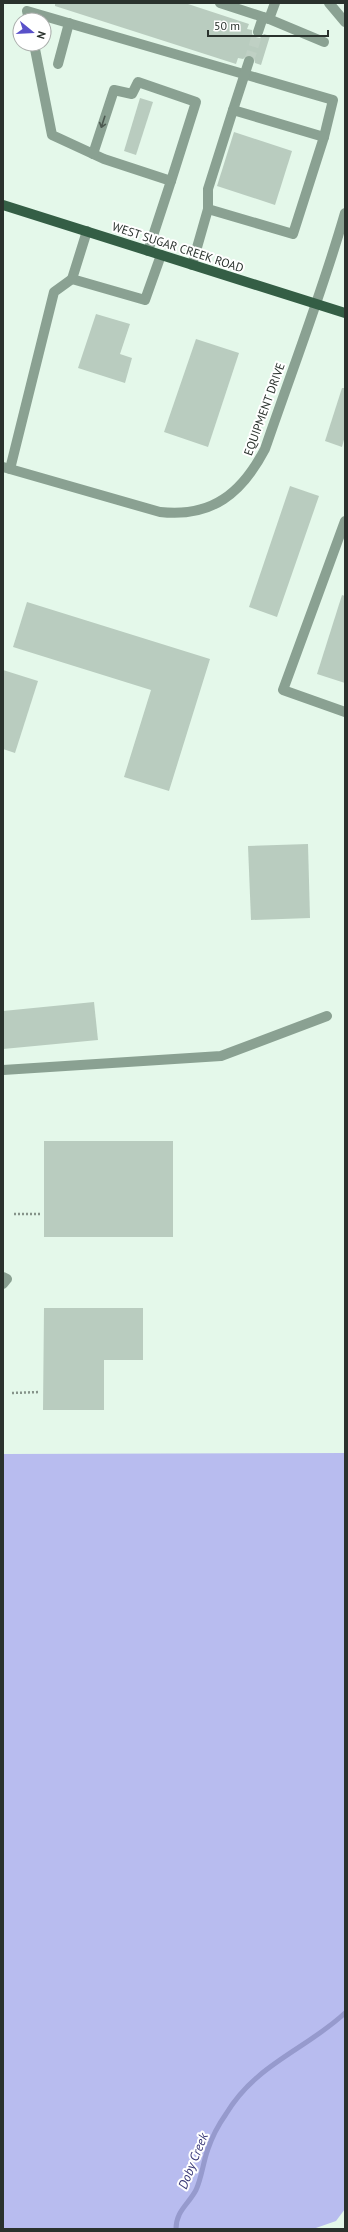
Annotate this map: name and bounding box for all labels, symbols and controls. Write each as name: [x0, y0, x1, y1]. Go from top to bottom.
north arrow: [12, 12, 52, 52]
scale bar: [208, 12, 328, 38]
text: 50 m: [214, 18, 240, 33]
text: N: [34, 29, 49, 41]
one-way arrow: [99, 115, 106, 128]
street label: WEST SUGAR CREEK ROAD: [110, 219, 246, 275]
street label: EQUIPMENT DRIVE: [240, 360, 288, 458]
water label: Doby Creek: [174, 2130, 212, 2191]

